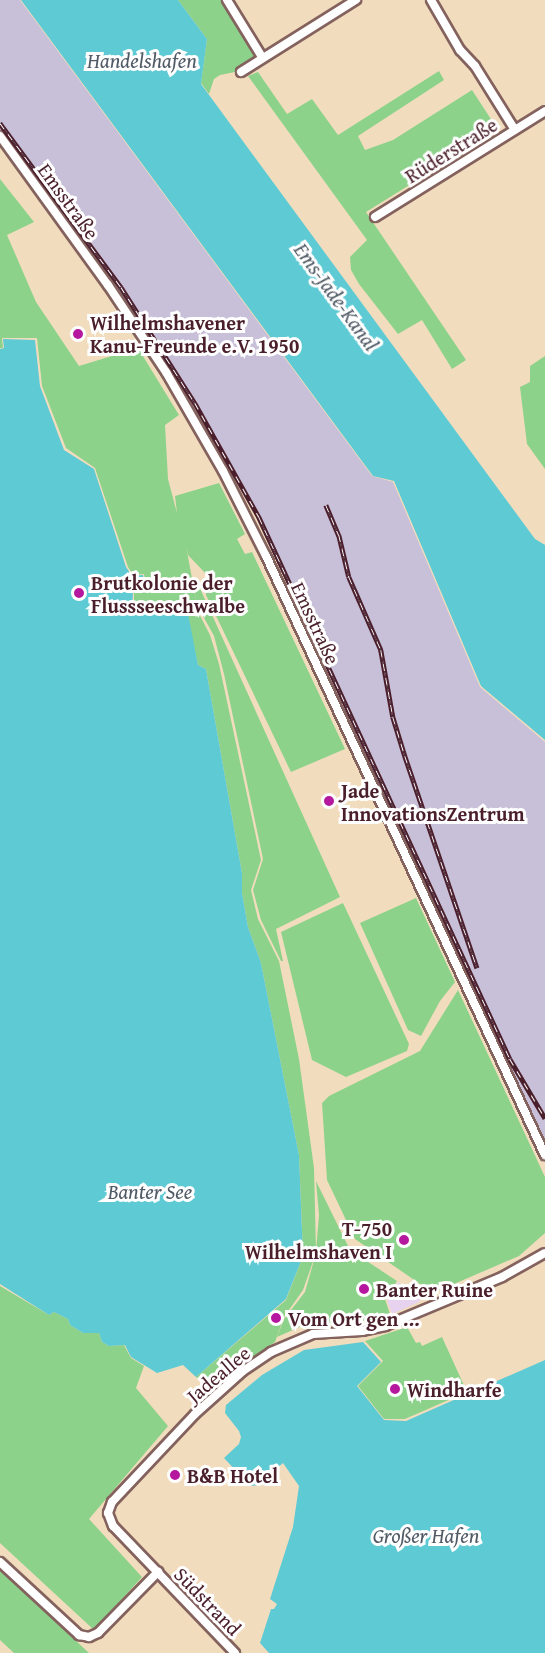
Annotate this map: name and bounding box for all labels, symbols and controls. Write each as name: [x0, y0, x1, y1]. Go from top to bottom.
water label: Handelshafen: [87, 48, 197, 74]
street label: Rüderstraße: [400, 112, 502, 188]
street label: Emsstraße: [33, 158, 105, 244]
water label: Ems-Jade-Kanal: [288, 238, 384, 356]
place label: Wilhelmshavener Kanu-Freunde e.V. 1950: [90, 310, 299, 357]
marker: Wilhelmshavener Kanu-Freunde e.V. 1950: [71, 327, 85, 341]
place label: Brutkolonie der Flussseeschwalbe: [91, 570, 245, 617]
street label: Emsstraße: [287, 578, 345, 668]
marker: Brutkolonie der Flussseeschwalbe: [72, 586, 86, 600]
place label: Jade InnovationsZentrum: [341, 778, 525, 825]
marker: Jade InnovationsZentrum: [322, 794, 336, 808]
water label: Banter See: [108, 1179, 192, 1205]
place label: T-750 Wilhelmshaven I: [245, 1216, 392, 1263]
marker: T-750 Wilhelmshaven I: [397, 1233, 411, 1247]
place label: Banter Ruine: [376, 1277, 493, 1301]
marker: Banter Ruine: [357, 1282, 371, 1296]
place label: Vom Ort gen ...: [288, 1306, 420, 1330]
marker: Vom Ort gen ...: [269, 1311, 283, 1325]
street label: Jadeallee: [181, 1341, 255, 1407]
place label: Windharfe: [407, 1377, 502, 1401]
marker: Windharfe: [388, 1382, 402, 1396]
place label: B&B Hotel: [187, 1463, 278, 1487]
marker: B&B Hotel: [168, 1468, 182, 1482]
water label: Großer Hafen: [373, 1523, 479, 1549]
street label: Südstrand: [170, 1562, 246, 1640]

